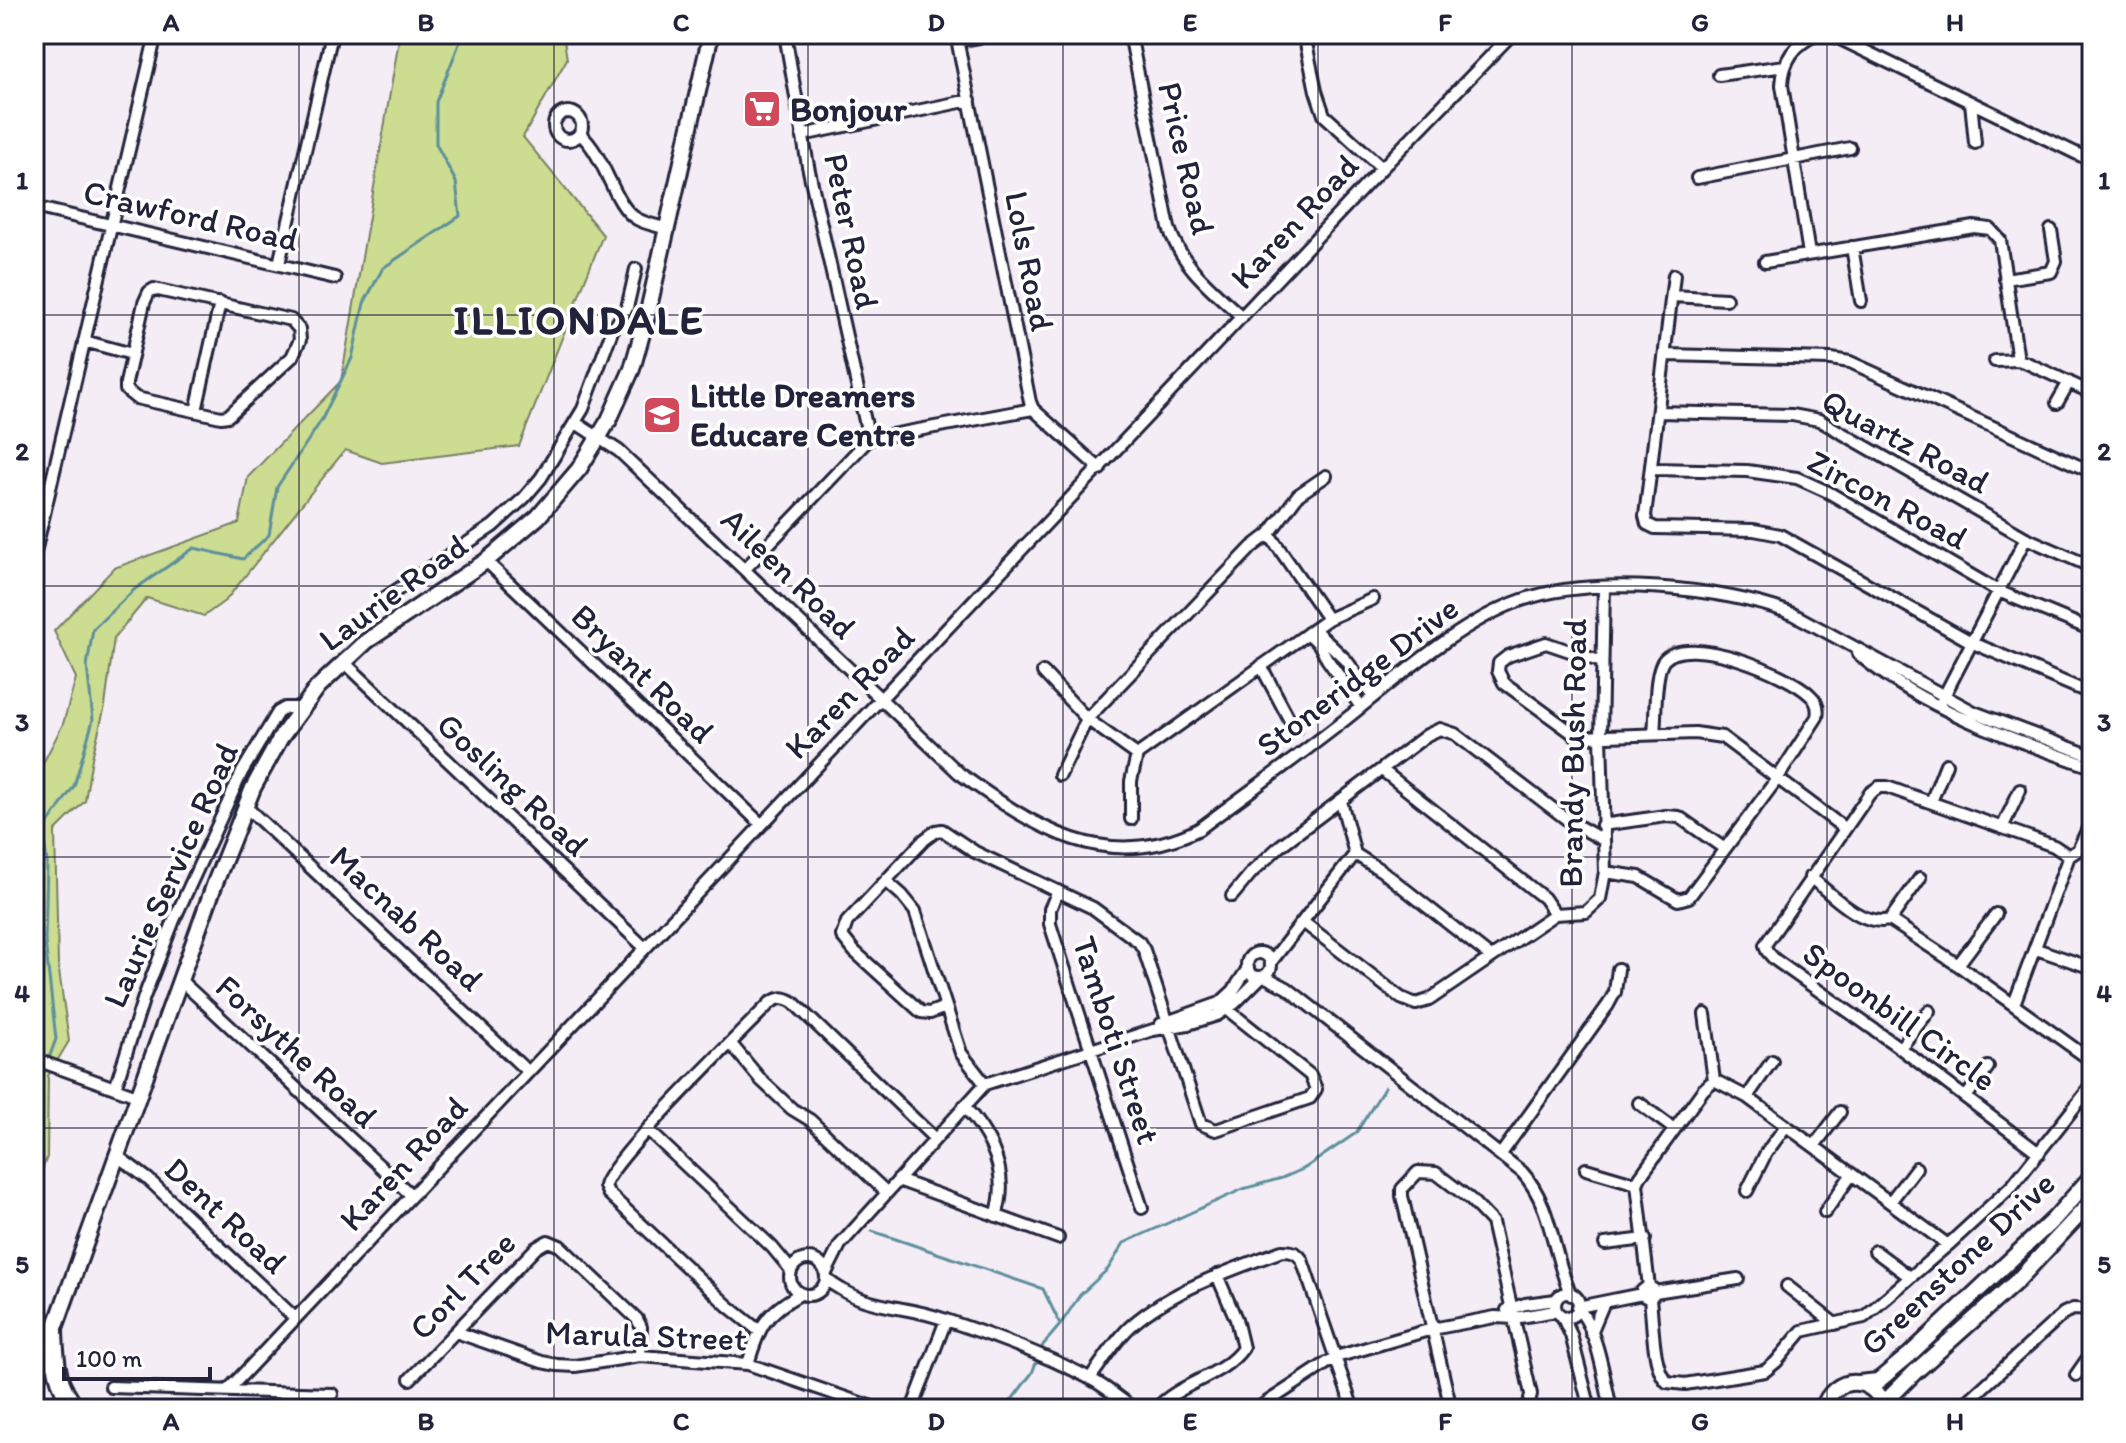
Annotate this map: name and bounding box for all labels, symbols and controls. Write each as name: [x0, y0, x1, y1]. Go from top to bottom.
text: A: [162, 6, 180, 38]
text: B: [418, 6, 435, 38]
text: C: [673, 6, 690, 38]
text: D: [927, 6, 945, 38]
text: E: [1183, 6, 1197, 38]
text: F: [1438, 6, 1452, 38]
text: G: [1691, 6, 1709, 38]
text: H: [1946, 6, 1964, 38]
street label: Price Road: [1149, 78, 1224, 239]
supermarket icon: Bonjour: [741, 88, 783, 130]
place label: Bonjour: [790, 89, 907, 130]
street label: Karen Road: [1222, 145, 1367, 297]
street label: Peter Road: [815, 149, 888, 313]
text: 1: [16, 164, 28, 196]
text: 1: [2098, 164, 2110, 196]
street label: Crawford Road: [79, 171, 303, 260]
street label: Lols Road: [996, 188, 1063, 335]
district label: ILLIONDALE: [453, 294, 705, 345]
place label: Little Dreamers Educare Centre: [690, 375, 916, 455]
street label: Quartz Road: [1815, 380, 1997, 503]
school or university icon: Little Dreamers Educare Centre: [641, 394, 683, 436]
text: 2: [15, 435, 29, 467]
text: 2: [2097, 435, 2111, 467]
street label: Zircon Road: [1801, 440, 1975, 559]
street label: Aileen Road: [713, 499, 865, 648]
street label: Laurie Road: [311, 525, 476, 660]
street label: Stoneridge Drive: [1248, 587, 1466, 766]
street label: Bryant Road: [563, 595, 723, 751]
street label: Karen Road: [776, 617, 923, 768]
street label: Brandy Bush Road: [1550, 618, 1595, 888]
street label: Gosling Road: [428, 704, 597, 865]
text: 3: [15, 706, 29, 738]
text: 3: [2097, 706, 2111, 738]
street label: Laurie Service Road: [94, 737, 247, 1014]
street label: Macnab Road: [321, 837, 492, 1000]
street label: Tamboti Street: [1064, 931, 1169, 1149]
street label: Spoonbill Circle: [1795, 933, 2004, 1100]
street label: Forsythe Road: [207, 966, 386, 1137]
text: 4: [14, 977, 30, 1009]
text: 4: [2096, 977, 2112, 1009]
street label: Karen Road: [331, 1087, 476, 1239]
street label: Dent Road: [156, 1148, 296, 1283]
street label: Greenstone Drive: [1851, 1163, 2063, 1364]
street label: Corl Tree: [401, 1222, 524, 1348]
text: 5: [15, 1248, 29, 1280]
text: 5: [2097, 1248, 2111, 1280]
street label: Marula Street: [544, 1311, 748, 1360]
scale bar: [64, 1331, 210, 1381]
text: 100 m: [76, 1344, 142, 1373]
text: A: [162, 1405, 180, 1437]
text: B: [418, 1405, 435, 1437]
text: C: [673, 1405, 690, 1437]
text: D: [927, 1405, 945, 1437]
text: E: [1183, 1405, 1197, 1437]
text: F: [1438, 1405, 1452, 1437]
text: G: [1691, 1405, 1709, 1437]
text: H: [1946, 1405, 1964, 1437]

